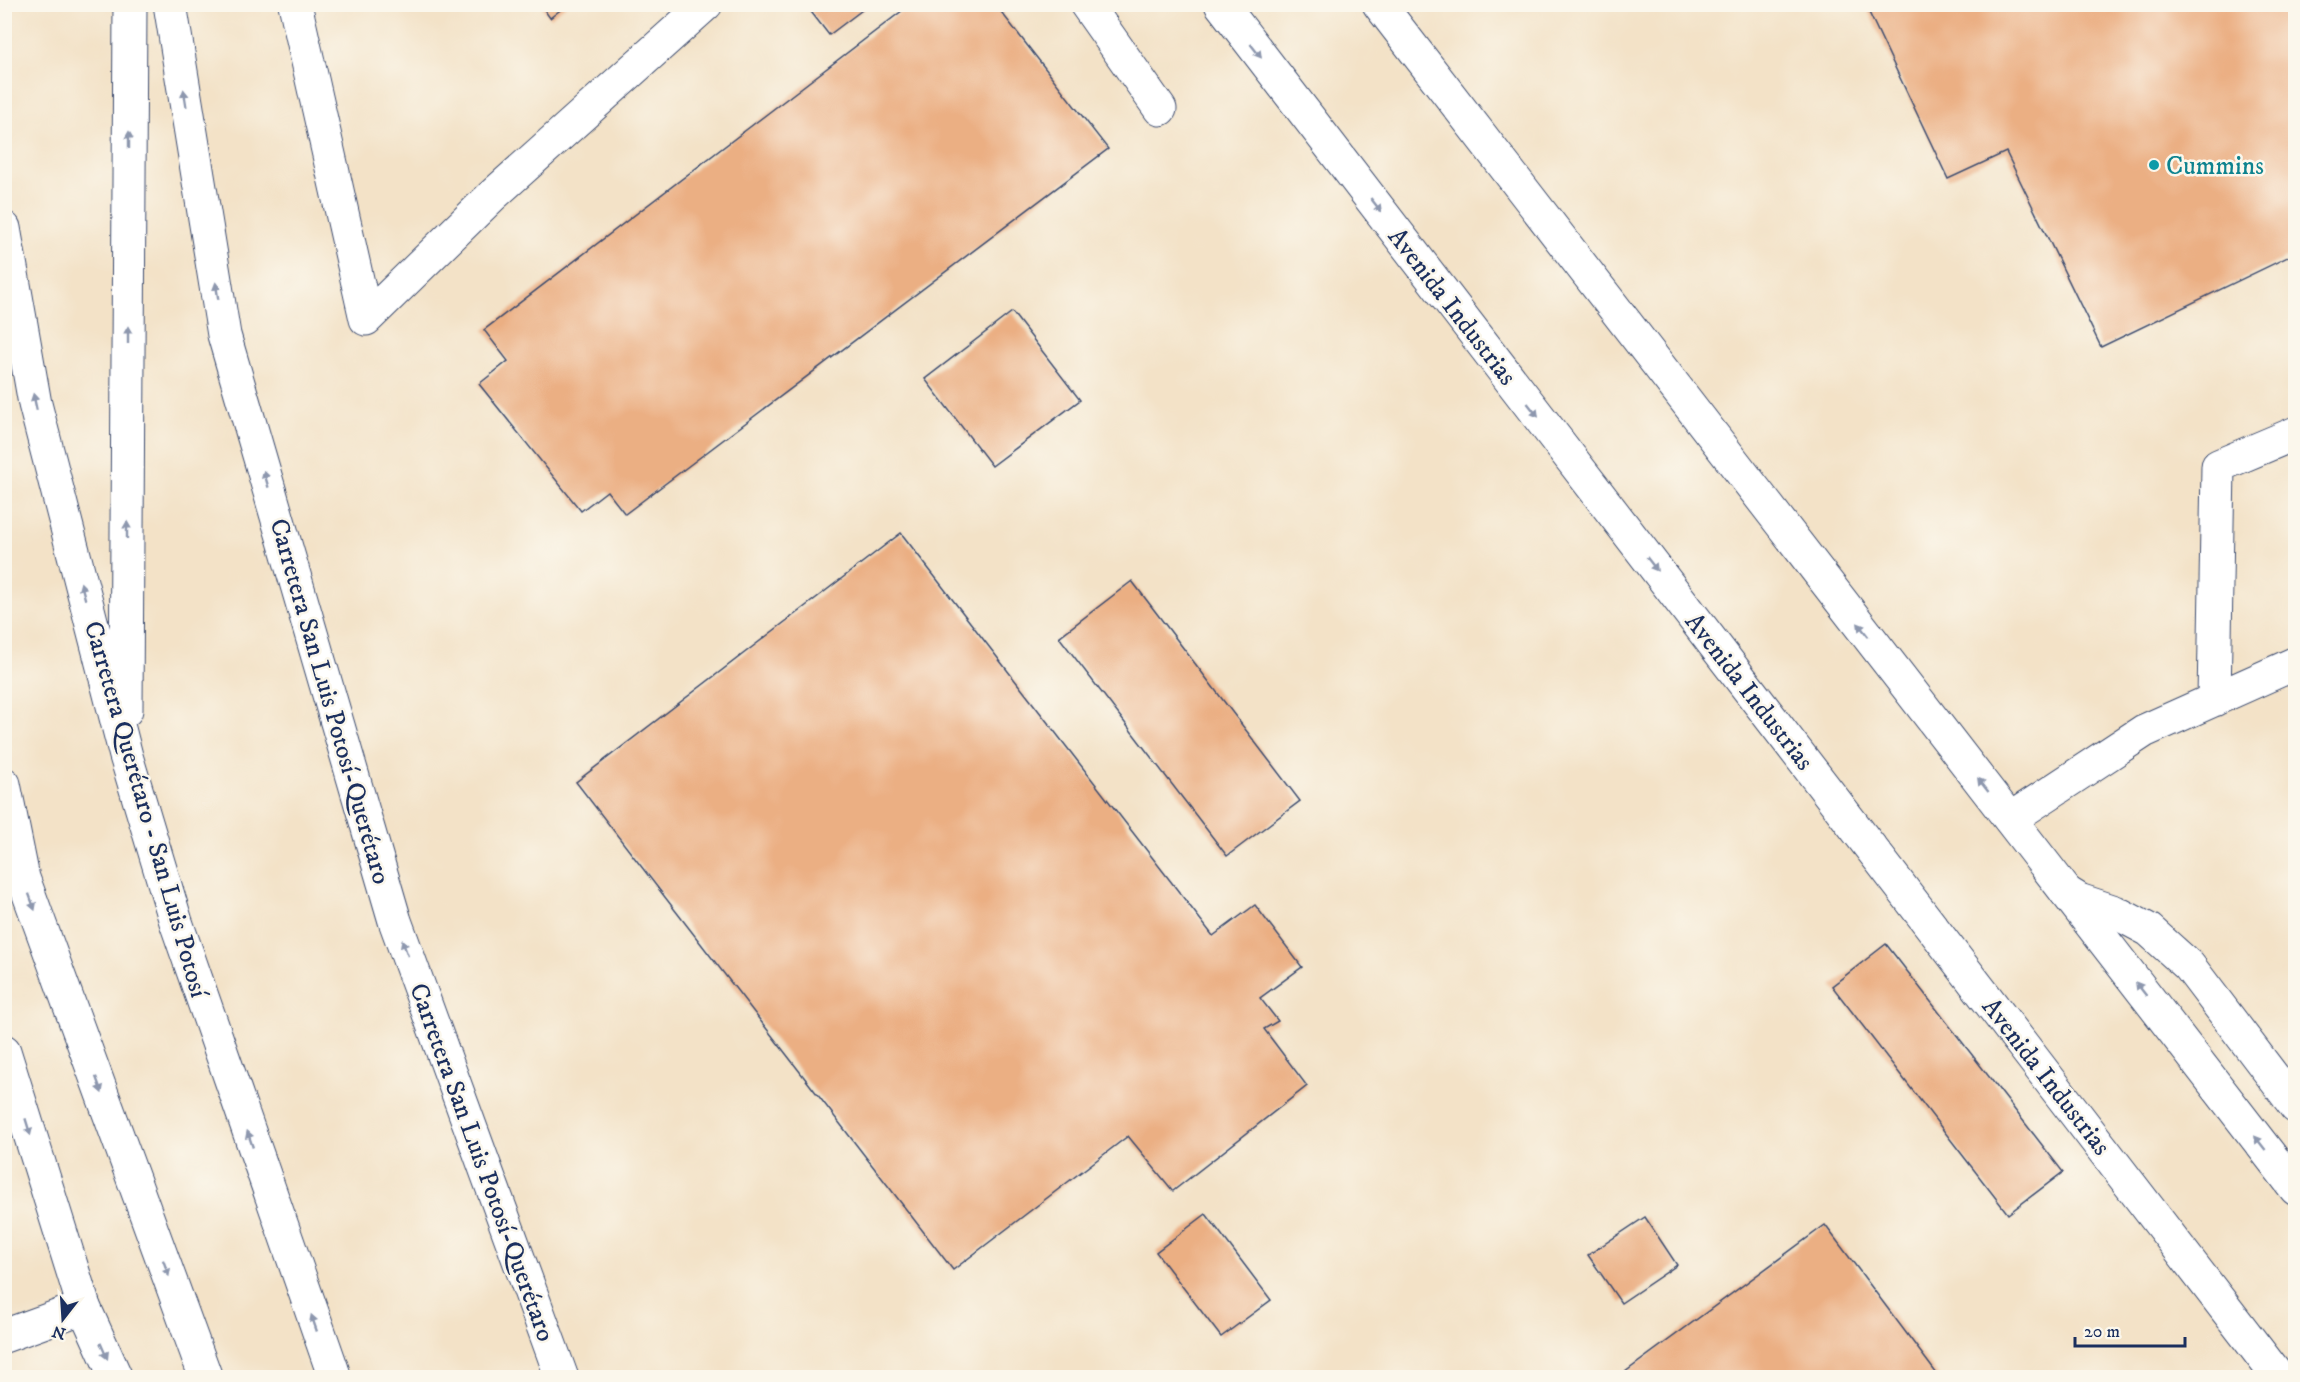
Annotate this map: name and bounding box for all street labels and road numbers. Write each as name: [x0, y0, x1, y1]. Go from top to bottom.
street label: Avenida Industrias: [1380, 222, 1524, 392]
street label: Carretera San Luis Potosí-Querétaro: [261, 515, 398, 888]
street label: Avenida Industrias: [1677, 607, 1821, 777]
street label: Carretera Querétaro - San Luis Potosí: [76, 617, 216, 1003]
street label: Carretera San Luis Potosí-Querétaro: [401, 979, 562, 1346]
street label: Avenida Industrias: [1974, 992, 2118, 1162]

